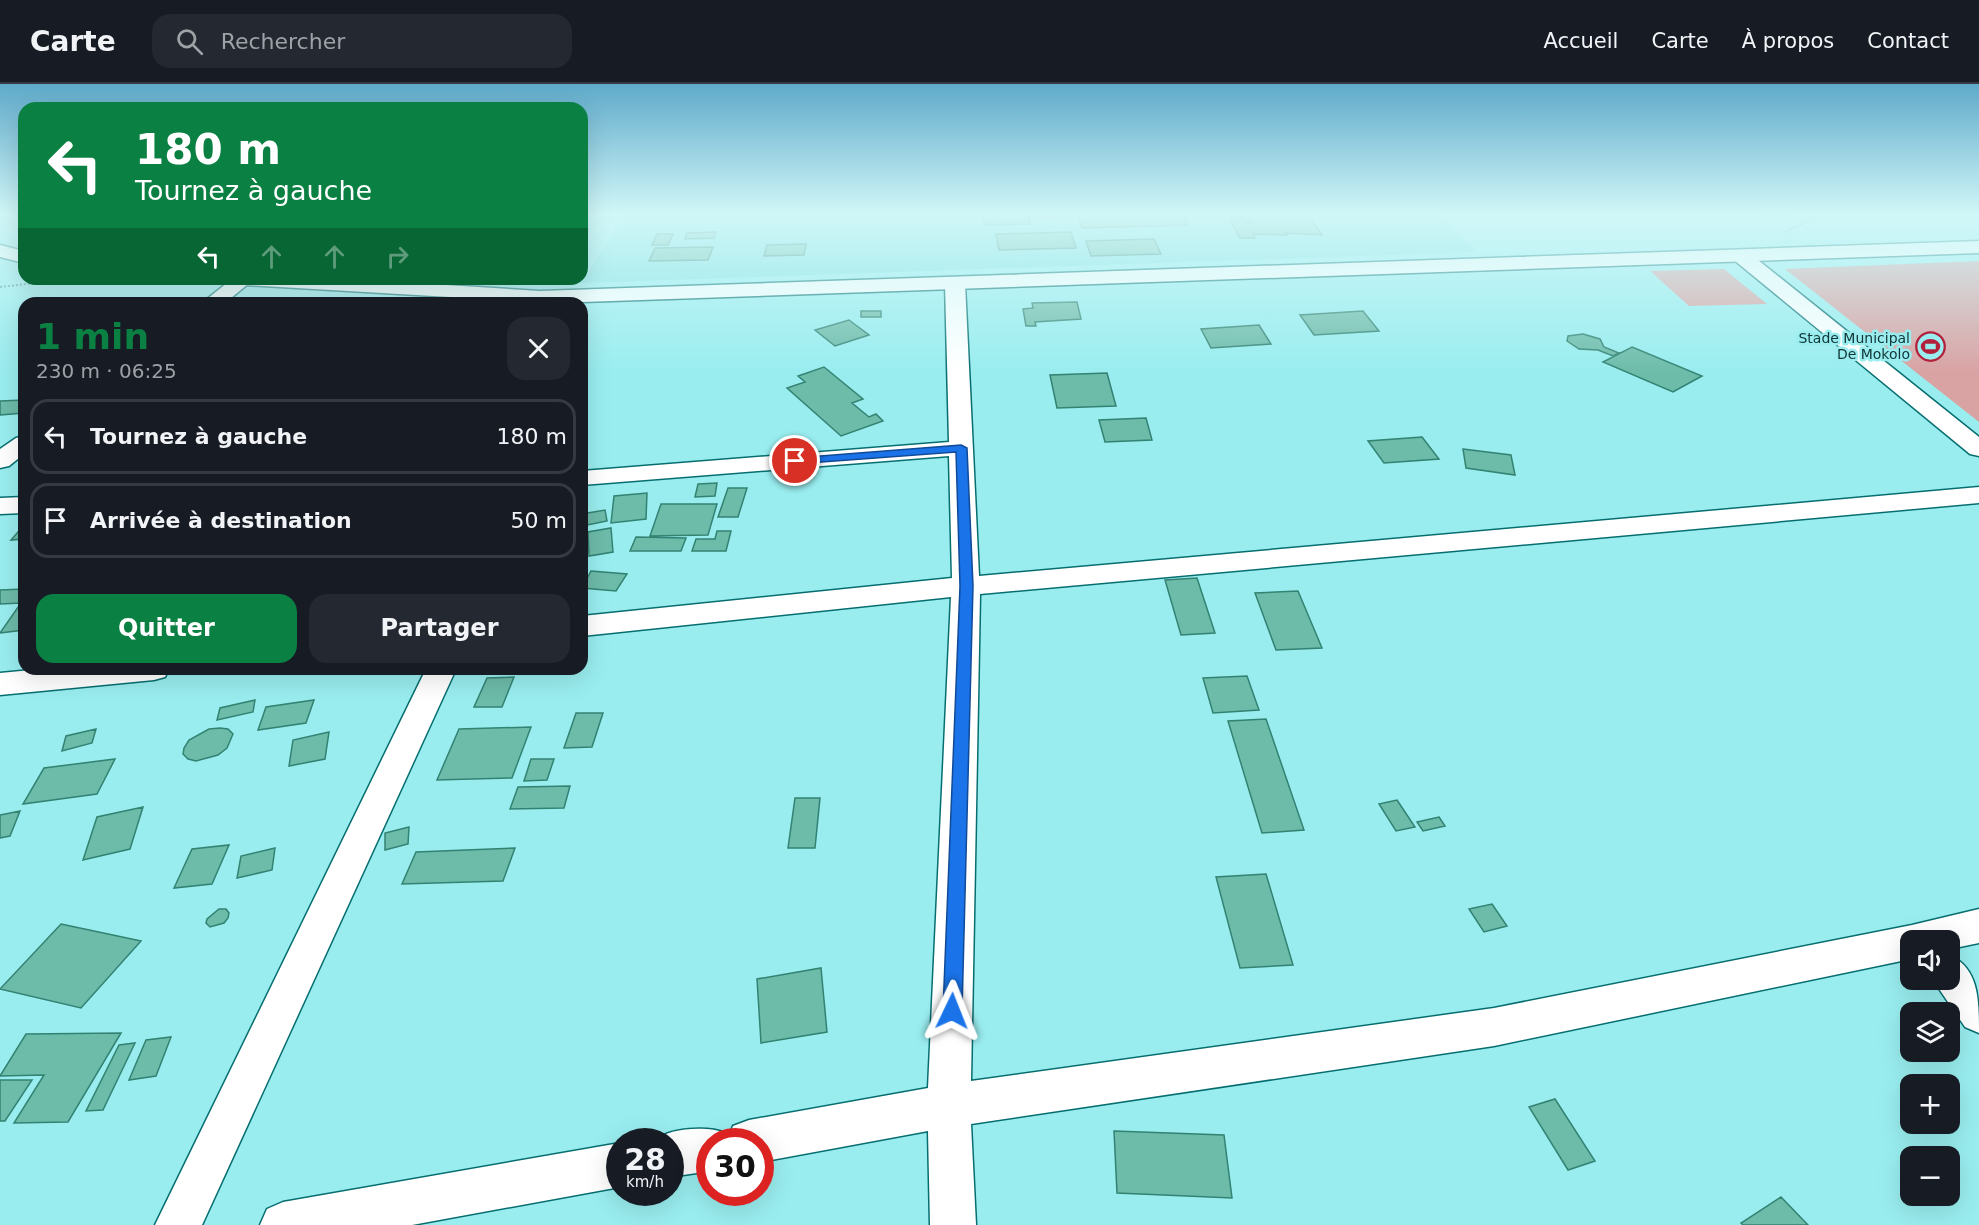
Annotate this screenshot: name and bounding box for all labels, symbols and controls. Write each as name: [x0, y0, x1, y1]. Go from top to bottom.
search box: [152, 14, 572, 68]
text: Carte: [30, 25, 116, 58]
icon: search: [173, 25, 206, 58]
text: Rechercher: [221, 29, 345, 54]
text: Accueil: [1543, 29, 1618, 53]
text: Carte: [1651, 29, 1709, 53]
text: À propos: [1742, 29, 1834, 53]
text: Contact: [1867, 29, 1949, 53]
text: 180 m: [135, 125, 281, 174]
icon: left: [36, 126, 114, 204]
text: Tournez à gauche: [135, 175, 372, 206]
icon: left: [192, 240, 225, 273]
icon: ahead: [255, 240, 288, 273]
icon: ahead: [318, 240, 351, 273]
icon: right: [381, 240, 414, 273]
text: 1 min: [36, 316, 149, 357]
button: close: [507, 317, 570, 380]
place label: Stade Municipal De Mokolo: [1798, 330, 1910, 362]
sports icon: Stade Municipal De Mokolo: [1915, 330, 1947, 362]
text: 230 m · 06:25: [36, 359, 177, 383]
icon: left: [39, 420, 72, 453]
text: Tournez à gauche: [90, 424, 307, 449]
text: 180 m: [497, 424, 567, 449]
pin: [769, 435, 820, 486]
icon: arrive: [778, 444, 811, 477]
icon: arrive: [39, 504, 72, 537]
text: Arrivée à destination: [90, 508, 352, 533]
text: 50 m: [511, 508, 567, 533]
button: Quitter: [36, 594, 297, 663]
button: Partager: [309, 594, 570, 663]
map controls: [1900, 930, 1960, 1206]
button: sound: [1900, 930, 1960, 990]
position arrow: [920, 979, 984, 1043]
button: layers: [1900, 1002, 1960, 1062]
button: +: [1900, 1074, 1960, 1134]
speed limit sign: 30: [696, 1128, 774, 1206]
text: 28: [624, 1142, 666, 1177]
button: −: [1900, 1146, 1960, 1206]
text: km/h: [626, 1173, 664, 1191]

